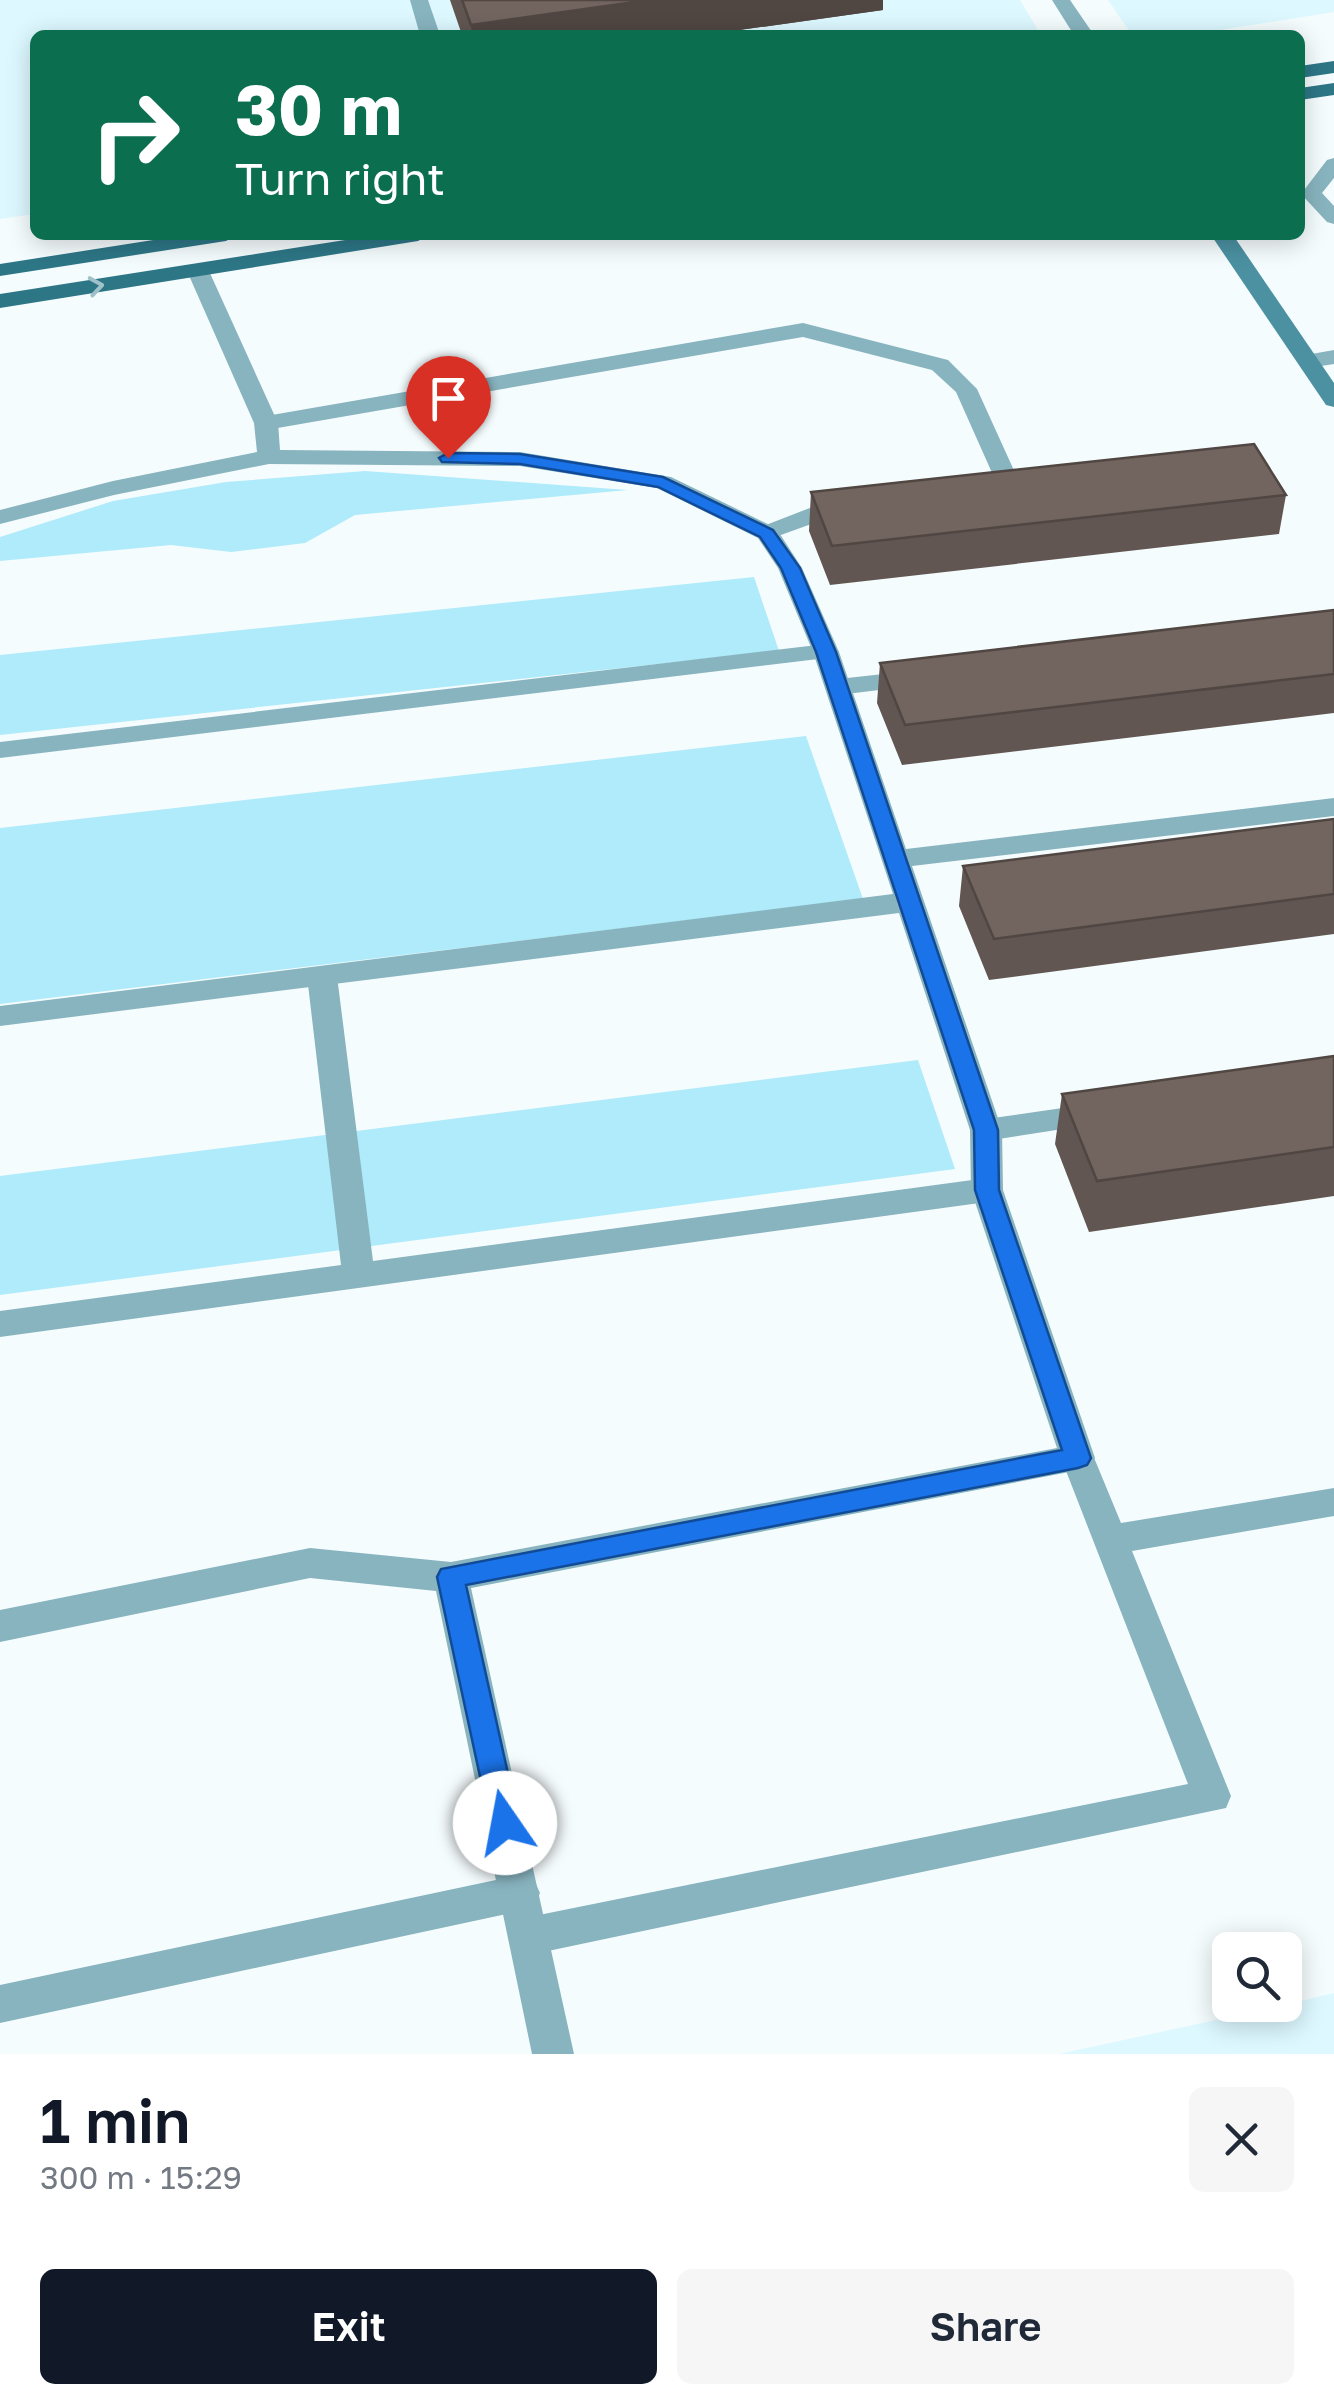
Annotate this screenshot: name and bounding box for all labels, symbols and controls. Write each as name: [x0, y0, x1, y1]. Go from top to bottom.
text: 30 m: [235, 66, 402, 150]
icon: right: [70, 70, 200, 200]
text: Turn right: [235, 151, 445, 205]
one-way arrow: [88, 277, 105, 298]
pin: [406, 356, 491, 459]
icon: arrive: [421, 371, 476, 426]
position arrow: [453, 1771, 557, 1875]
map controls: [1212, 1932, 1302, 2022]
button: search: [1212, 1932, 1302, 2022]
text: 1 min: [40, 2084, 190, 2156]
button: close: [1189, 2087, 1294, 2192]
text: 300 m · 15:29: [40, 2158, 242, 2196]
button: Exit: [40, 2269, 657, 2384]
button: Share: [677, 2269, 1294, 2384]

